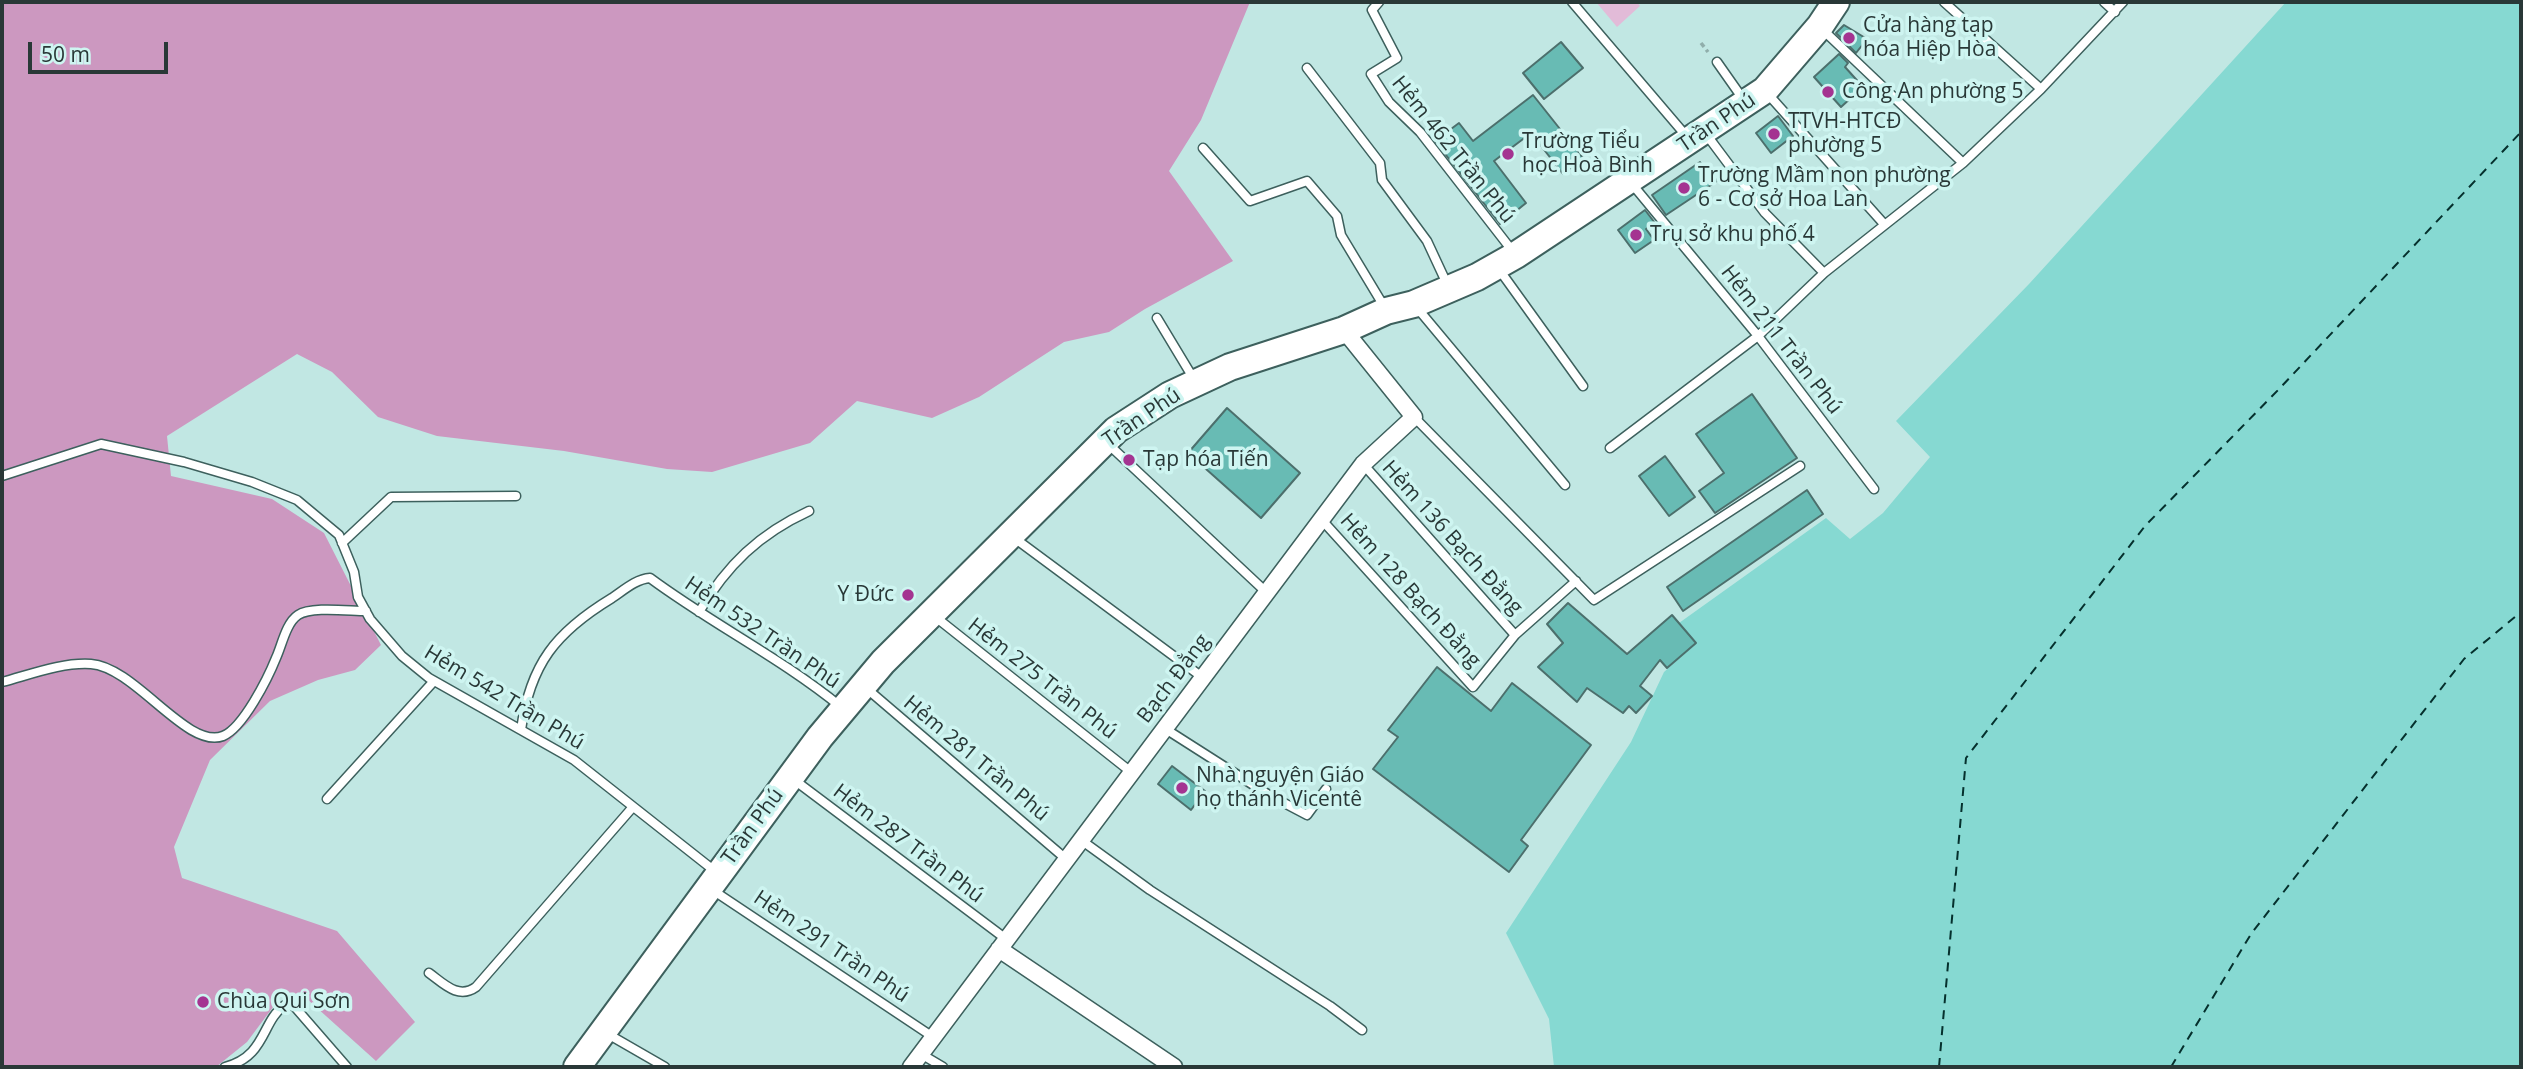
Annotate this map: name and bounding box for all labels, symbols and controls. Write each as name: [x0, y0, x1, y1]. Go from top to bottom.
place label: Cửa hàng tạp hóa Hiệp Hòa: [1863, 13, 1996, 63]
scale bar: [32, 28, 172, 72]
marker: Cửa hàng tạp hóa Hiệp Hòa: [1841, 30, 1857, 46]
text: 50 m: [41, 40, 90, 68]
street label: Hẻm 462 Trần Phú: [1386, 71, 1520, 229]
place label: Công An phường 5: [1842, 79, 2023, 105]
marker: Công An phường 5: [1820, 84, 1836, 100]
street label: Trần Phú: [1673, 88, 1761, 158]
place label: TTVH-HTCĐ phường 5: [1788, 109, 1901, 159]
marker: TTVH-HTCĐ phường 5: [1766, 126, 1782, 142]
place label: Trường Tiểu học Hoà Bình: [1522, 129, 1653, 179]
marker: Trường Tiểu học Hoà Bình: [1500, 146, 1516, 162]
place label: Trường Mầm non phường 6 - Cơ sở Hoa Lan: [1698, 163, 1951, 213]
marker: Trường Mầm non phường 6 - Cơ sở Hoa Lan: [1676, 180, 1692, 196]
place label: Trụ sở khu phố 4: [1650, 222, 1815, 248]
marker: Trụ sở khu phố 4: [1628, 227, 1644, 243]
street label: Hẻm 211 Trần Phú: [1715, 260, 1847, 420]
street label: Trần Phú: [1098, 383, 1186, 453]
place label: Tạp hóa Tiến: [1143, 447, 1269, 473]
marker: Tạp hóa Tiến: [1121, 452, 1137, 468]
street label: Hẻm 136 Bạch Đằng: [1376, 456, 1528, 620]
street label: Hẻm 128 Bạch Đằng: [1334, 509, 1486, 673]
street label: Hẻm 532 Trần Phú: [679, 572, 845, 694]
place label: Y Đức: [838, 582, 894, 608]
marker: Y Đức: [900, 587, 916, 603]
street label: Hẻm 275 Trần Phú: [962, 613, 1122, 745]
street label: Bạch Đằng: [1132, 630, 1216, 728]
street label: Hẻm 542 Trần Phú: [419, 640, 589, 756]
street label: Hẻm 281 Trần Phú: [898, 691, 1054, 827]
place label: Nhà nguyện Giáo họ thánh Vicentê: [1196, 763, 1364, 813]
street label: Hẻm 287 Trần Phú: [828, 779, 988, 909]
marker: Nhà nguyện Giáo họ thánh Vicentê: [1174, 780, 1190, 796]
street label: Trần Phú: [717, 784, 789, 870]
street label: Hẻm 291 Trần Phú: [748, 886, 914, 1008]
place label: Chùa Qui Sơn: [217, 989, 350, 1015]
marker: Chùa Qui Sơn: [195, 994, 211, 1010]

